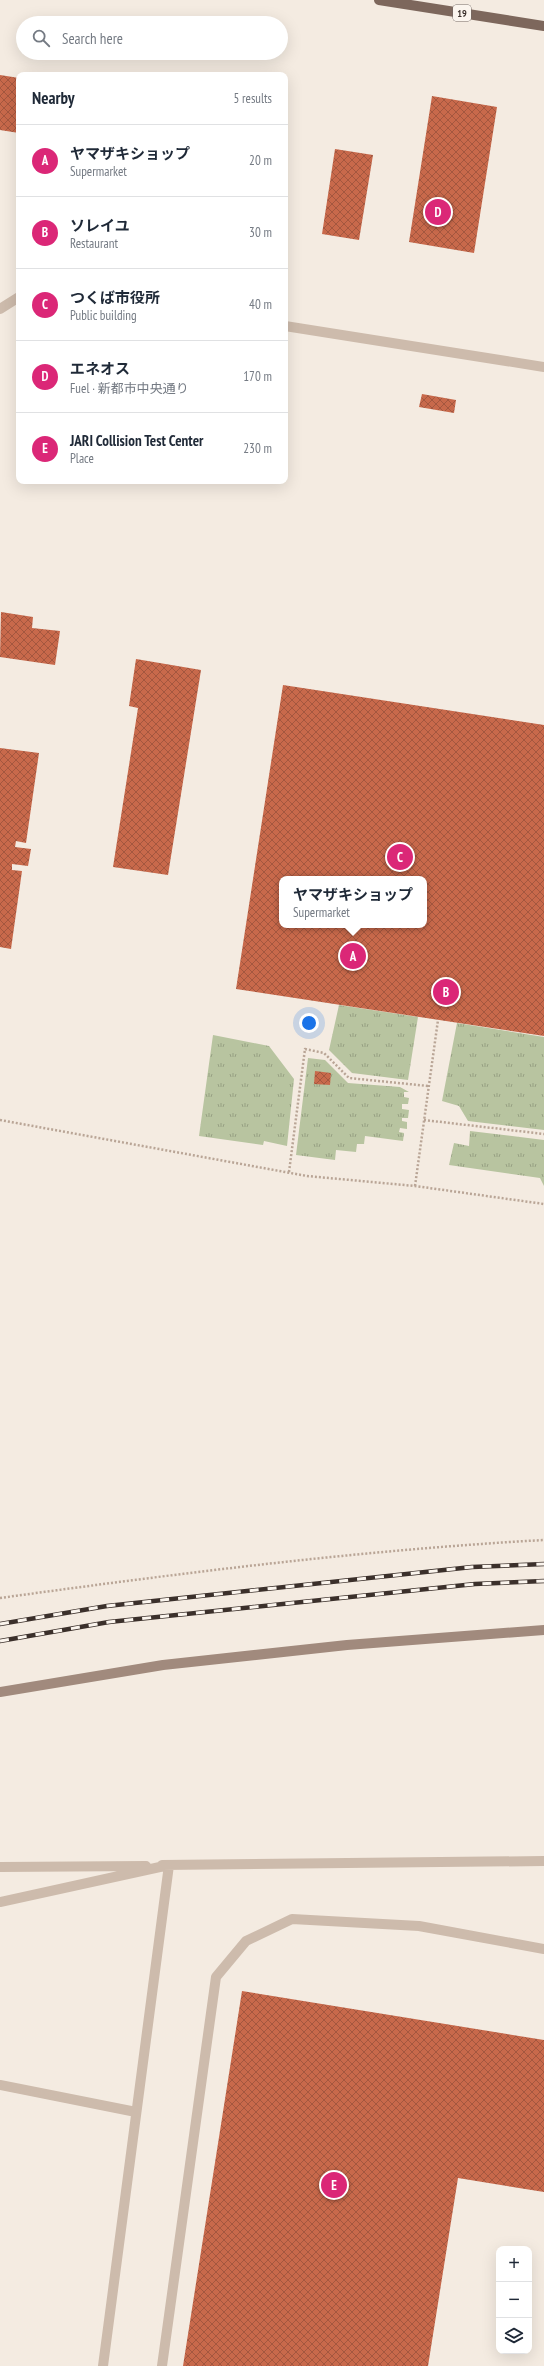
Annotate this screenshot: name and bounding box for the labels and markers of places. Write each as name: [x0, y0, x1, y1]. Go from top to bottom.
pin: D: [425, 197, 451, 227]
pin: C: [387, 842, 413, 872]
pin: A: [340, 941, 366, 971]
pin: B: [433, 977, 459, 1007]
pin: E: [321, 2170, 347, 2200]

